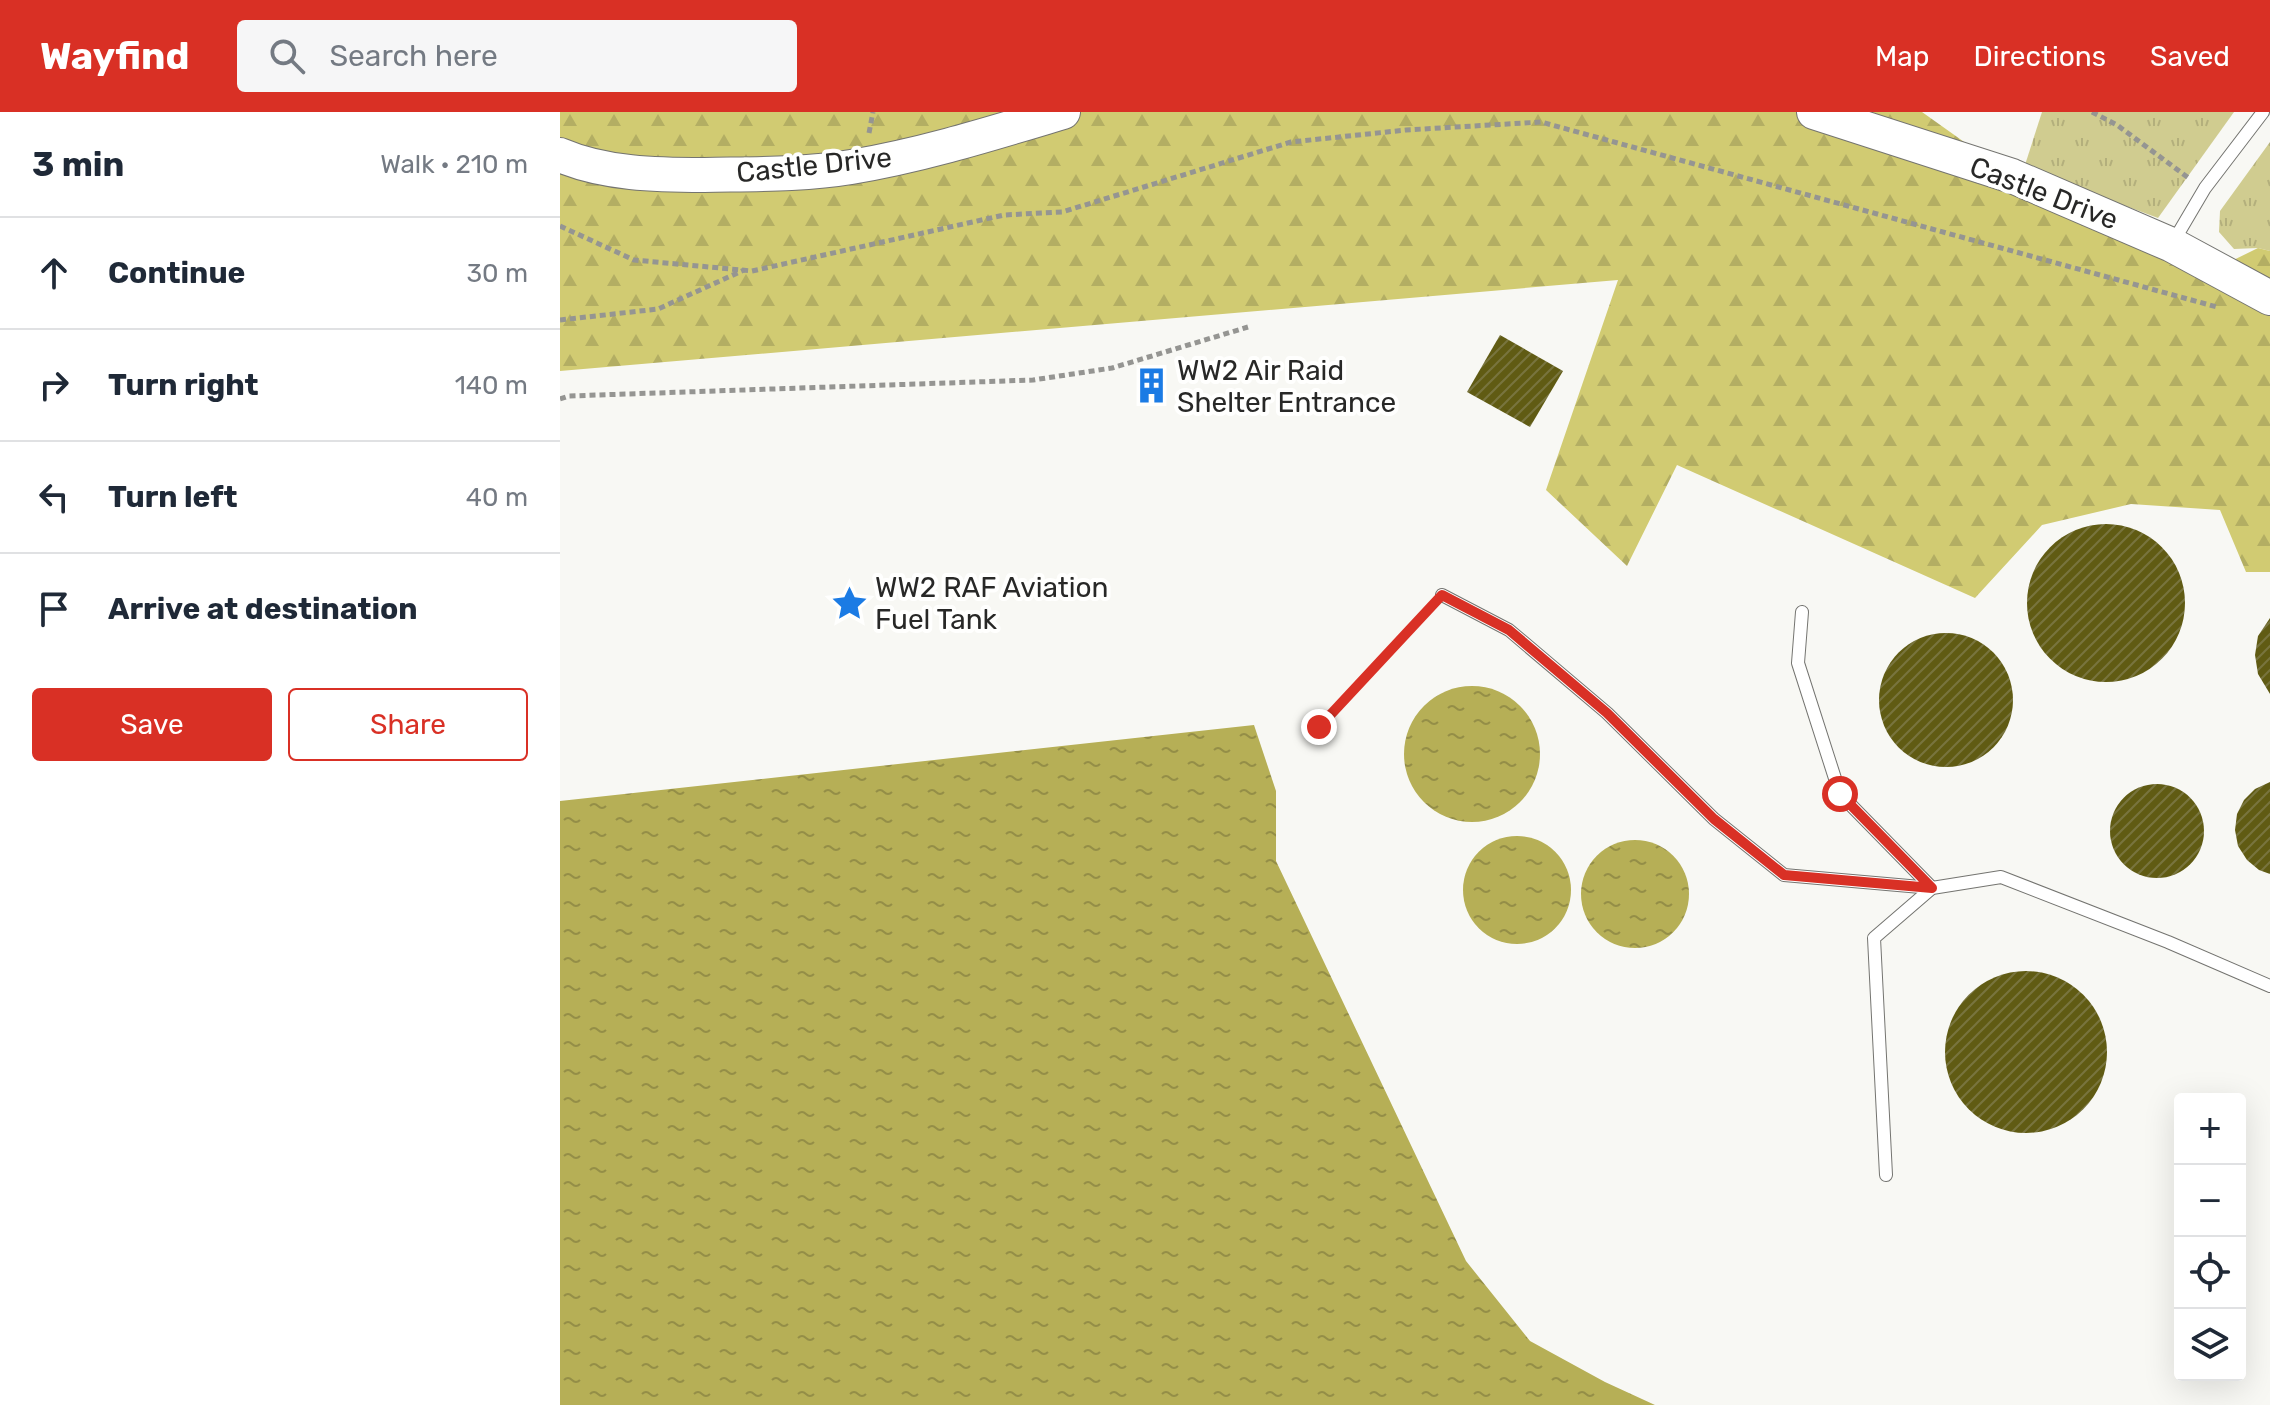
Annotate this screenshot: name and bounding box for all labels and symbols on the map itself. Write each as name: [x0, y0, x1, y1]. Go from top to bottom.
street label: Castle Drive: [735, 140, 893, 190]
street label: Castle Drive: [1965, 150, 2123, 236]
place label: WW2 Air Raid Shelter Entrance: [1177, 354, 1396, 419]
building icon: WW2 Air Raid Shelter Entrance: [1132, 367, 1170, 405]
place label: WW2 RAF Aviation Fuel Tank: [875, 571, 1109, 636]
place icon: WW2 RAF Aviation Fuel Tank: [830, 584, 868, 622]
route end: [1301, 709, 1337, 745]
route start: [1822, 776, 1858, 812]

